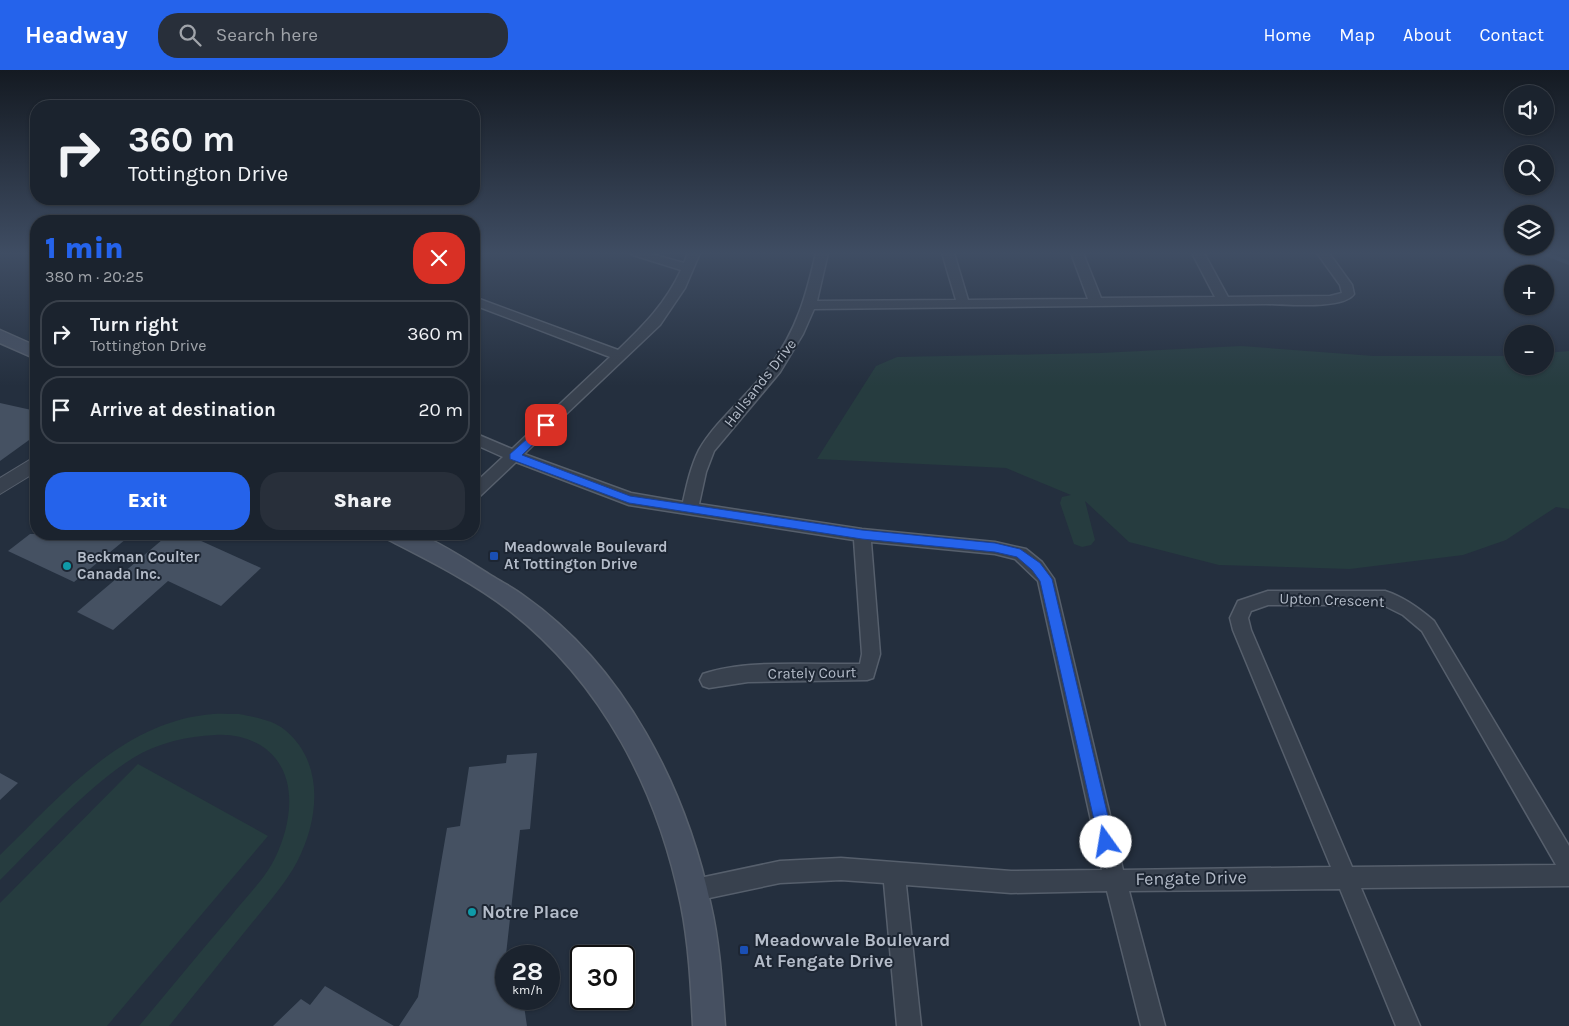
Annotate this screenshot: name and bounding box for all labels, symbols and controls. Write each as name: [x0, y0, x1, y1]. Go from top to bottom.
search box: [158, 13, 508, 58]
text: Headway: [25, 21, 128, 49]
icon: search: [176, 21, 204, 49]
text: Search here: [216, 24, 318, 46]
text: Home: [1263, 24, 1311, 46]
text: Map: [1339, 24, 1375, 46]
text: About: [1403, 24, 1452, 46]
text: Contact: [1480, 24, 1544, 46]
map controls: [1504, 85, 1554, 375]
button: sound: [1504, 85, 1554, 135]
text: 360 m: [128, 119, 235, 160]
icon: right: [45, 120, 110, 185]
button: search: [1504, 145, 1554, 195]
text: Tottington Drive: [128, 161, 288, 187]
button: layers: [1504, 205, 1554, 255]
text: 1 min: [45, 230, 124, 266]
button: close: [413, 232, 465, 284]
button: +: [1504, 265, 1554, 315]
text: 380 m · 20:25: [45, 267, 144, 286]
text: Turn right: [90, 314, 179, 336]
icon: right: [47, 320, 75, 348]
text: 360 m: [407, 323, 463, 345]
button: −: [1504, 325, 1554, 375]
street label: Hallsands Drive: [720, 335, 800, 431]
text: Tottington Drive: [90, 336, 207, 355]
icon: arrive: [47, 396, 75, 424]
text: Arrive at destination: [90, 399, 276, 421]
text: 20 m: [418, 399, 463, 421]
pin: [525, 404, 567, 446]
icon: arrive: [532, 411, 560, 439]
button: Exit: [45, 472, 250, 530]
button: Share: [260, 472, 465, 530]
place label: Meadowvale Boulevard At Tottington Drive: [504, 538, 668, 573]
place label: Beckman Coulter Canada Inc.: [77, 548, 199, 583]
marker: Meadowvale Boulevard At Tottington Drive: [488, 550, 500, 562]
marker: Beckman Coulter Canada Inc.: [61, 560, 73, 572]
street label: Upton Crescent: [1279, 589, 1385, 611]
street label: Crately Court: [768, 663, 857, 683]
position arrow: [1079, 815, 1131, 867]
street label: Fengate Drive: [1135, 866, 1247, 890]
place label: Notre Place: [482, 901, 579, 923]
marker: Notre Place: [466, 906, 478, 918]
place label: Meadowvale Boulevard At Fengate Drive: [754, 929, 950, 972]
marker: Meadowvale Boulevard At Fengate Drive: [738, 944, 750, 956]
speed limit sign: 30: [570, 945, 635, 1010]
text: 28: [512, 957, 543, 986]
text: km/h: [512, 983, 543, 997]

